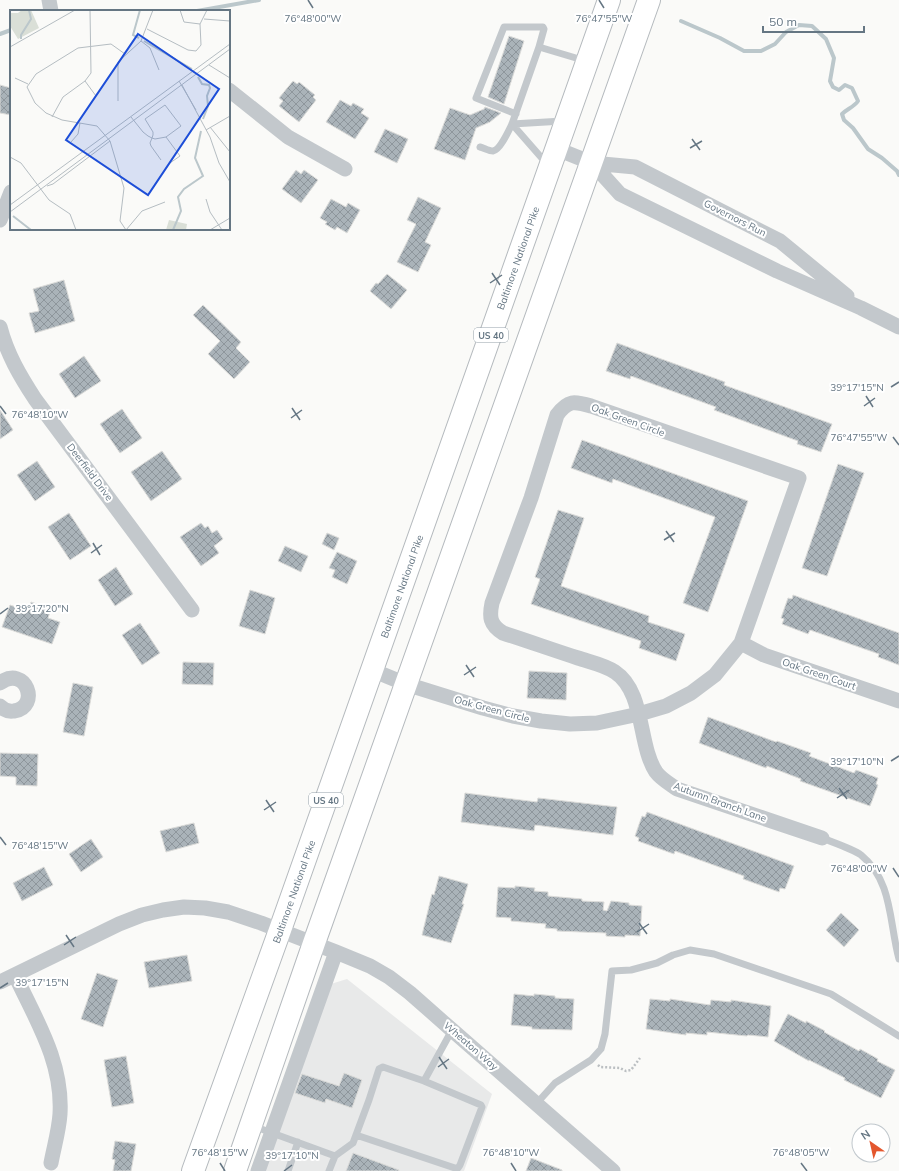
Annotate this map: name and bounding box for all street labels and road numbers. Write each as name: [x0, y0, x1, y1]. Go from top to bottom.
street label: Governors Run: [702, 197, 769, 239]
street label: Baltimore National Pike: [493, 205, 542, 311]
road number: US 40: [474, 328, 508, 342]
street label: Oak Green Circle: [589, 401, 667, 439]
street label: Deerfield Drive: [64, 441, 116, 503]
street label: Baltimore National Pike: [377, 533, 426, 639]
street label: Oak Green Court: [780, 655, 858, 693]
street label: Oak Green Circle: [453, 693, 531, 725]
street label: Autumn Branch Lane: [672, 779, 768, 825]
road number: US 40: [309, 793, 343, 807]
street label: Baltimore National Pike: [269, 838, 318, 945]
street label: Wheaton Way: [441, 1019, 501, 1074]

